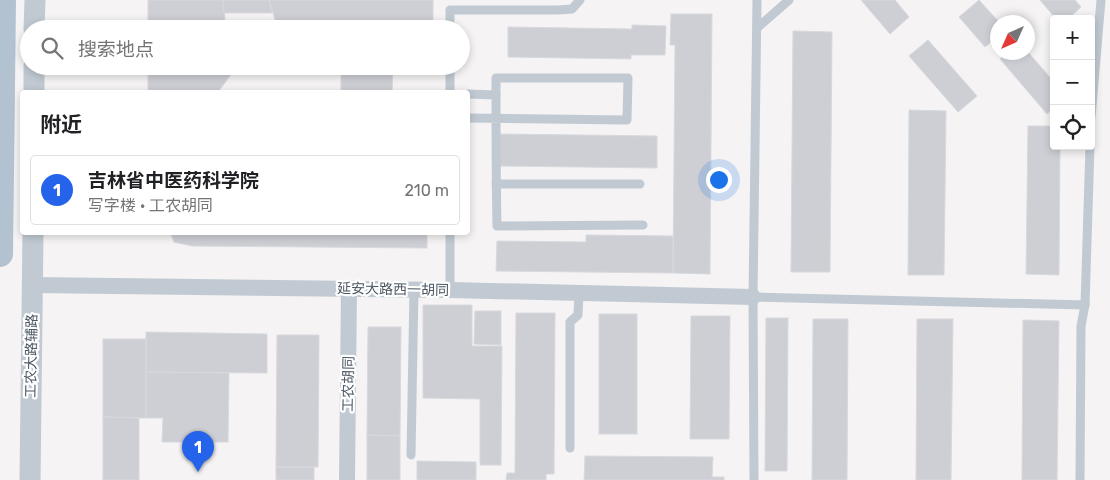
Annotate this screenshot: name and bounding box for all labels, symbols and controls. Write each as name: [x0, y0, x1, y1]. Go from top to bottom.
north arrow: [990, 15, 1035, 60]
map controls: [1050, 15, 1095, 150]
button: +: [1050, 15, 1095, 60]
search box: [20, 20, 470, 75]
icon: search: [38, 34, 66, 62]
text: 搜索地点: [78, 38, 154, 61]
button: −: [1050, 60, 1095, 105]
button: locate: [1050, 105, 1095, 150]
text: 附近: [40, 112, 82, 137]
your location: [706, 167, 732, 193]
text: 吉林省中医药科学院: [88, 169, 259, 192]
text: 1: [53, 181, 61, 200]
text: 210 m: [404, 181, 449, 200]
text: 写字楼 · 工农胡同: [88, 196, 213, 215]
street label: 延安大路西一胡同: [337, 280, 449, 299]
street label: 工农大路辅路: [22, 314, 41, 398]
street label: 工农胡同: [340, 356, 357, 412]
pin: 1: [182, 431, 214, 472]

